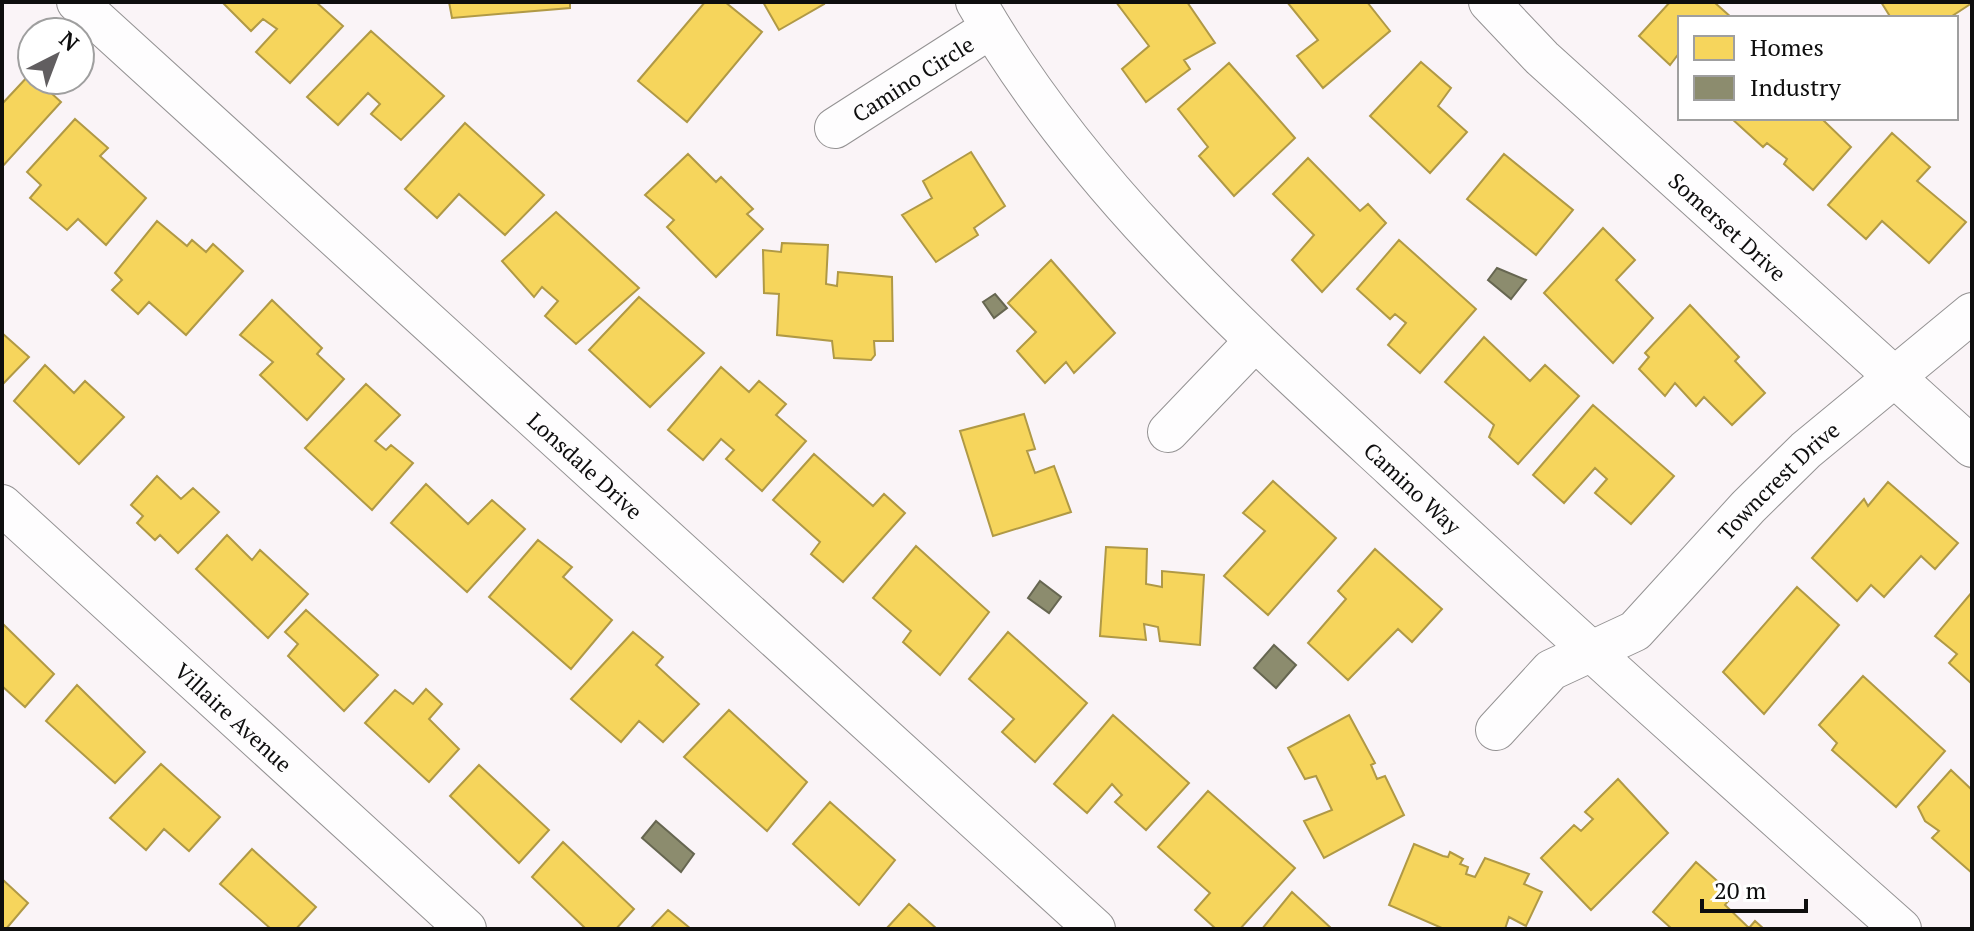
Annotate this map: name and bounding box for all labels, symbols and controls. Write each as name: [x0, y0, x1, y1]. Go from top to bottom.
north arrow: [16, 16, 96, 96]
legend: [1678, 16, 1958, 120]
text: N: [54, 24, 86, 57]
street label: Camino Circle: [846, 29, 979, 128]
text: Homes: [1750, 31, 1824, 63]
text: Industry: [1750, 71, 1842, 103]
street label: Somerset Drive: [1663, 166, 1793, 287]
street label: Lonsdale Drive: [522, 405, 649, 525]
street label: Towncrest Drive: [1711, 414, 1845, 546]
street label: Camino Way: [1358, 435, 1469, 541]
street label: Villaire Avenue: [169, 656, 299, 778]
scale bar: [1702, 863, 1806, 913]
text: 20 m: [1714, 874, 1766, 906]

